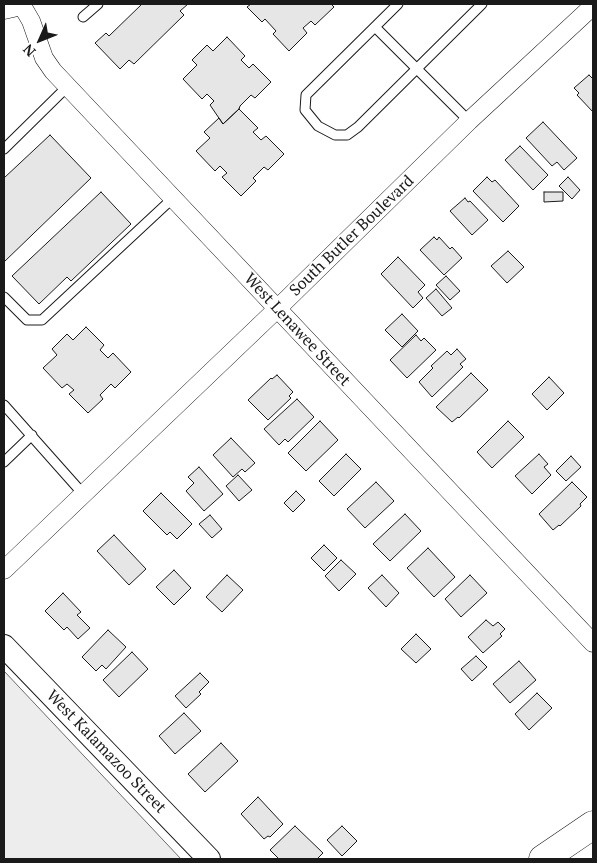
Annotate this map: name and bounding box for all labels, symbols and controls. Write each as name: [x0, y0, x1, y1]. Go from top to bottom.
north arrow: [15, 15, 65, 65]
text: N: [18, 40, 39, 61]
street label: South Butler Boulevard: [286, 172, 418, 300]
street label: West Lenawee Street: [240, 270, 354, 390]
street label: West Kalamazoo Street: [42, 686, 170, 818]

